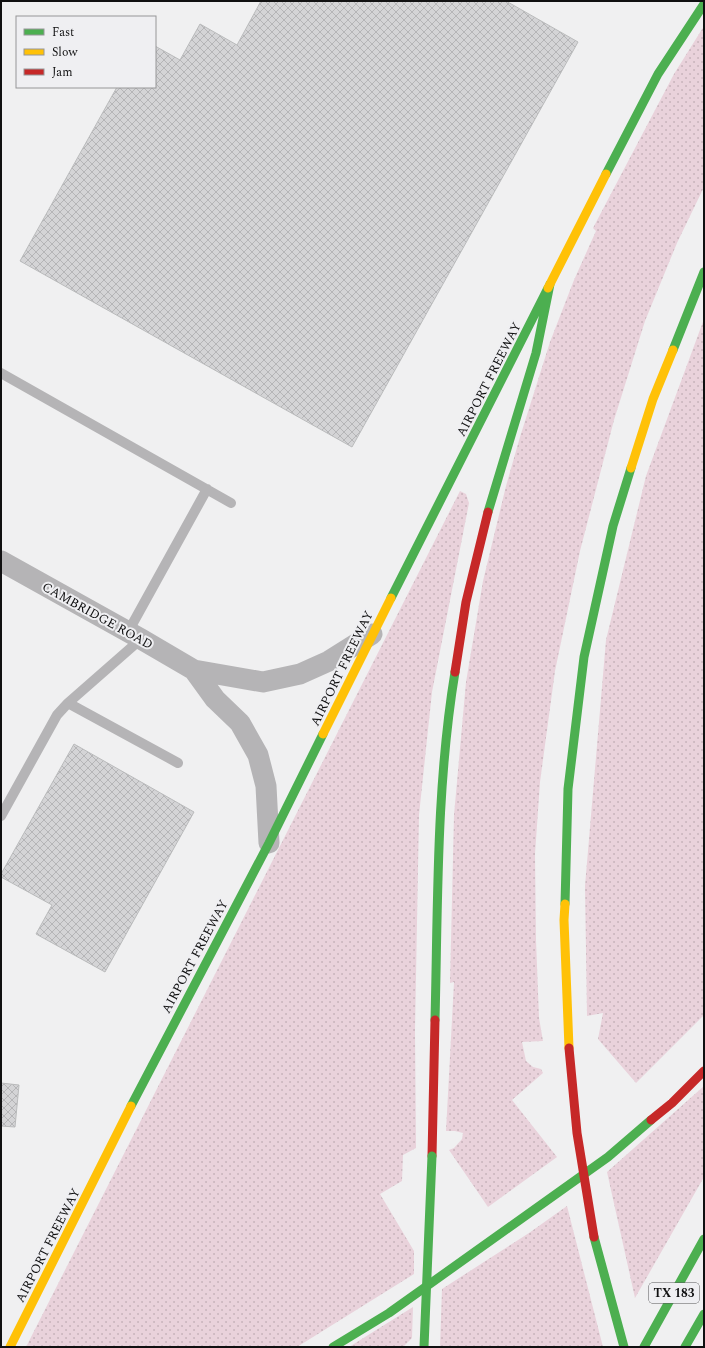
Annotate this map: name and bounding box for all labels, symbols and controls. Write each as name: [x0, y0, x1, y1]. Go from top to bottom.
legend: [16, 16, 156, 88]
text: Fast: [52, 23, 74, 42]
text: Slow: [52, 43, 78, 62]
text: Jam: [52, 63, 73, 82]
street label: AIRPORT FREEWAY: [451, 319, 527, 440]
street label: CAMBRIDGE ROAD: [38, 577, 157, 655]
street label: AIRPORT FREEWAY: [305, 607, 379, 730]
street label: AIRPORT FREEWAY: [156, 896, 233, 1017]
street label: AIRPORT FREEWAY: [10, 1185, 86, 1306]
road number: TX 183: [649, 1283, 699, 1303]

